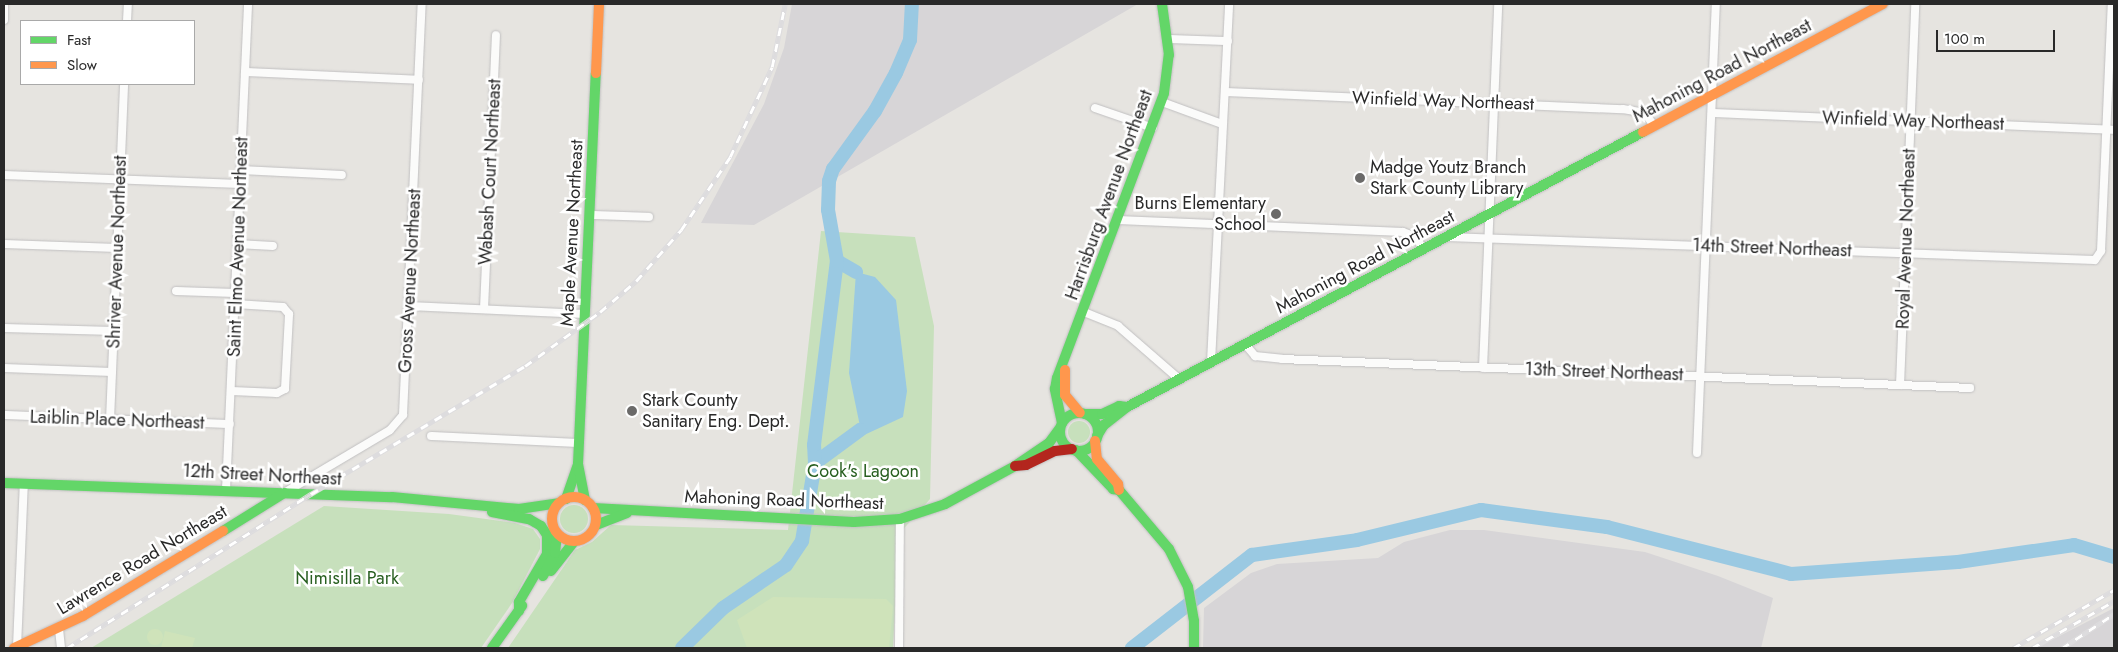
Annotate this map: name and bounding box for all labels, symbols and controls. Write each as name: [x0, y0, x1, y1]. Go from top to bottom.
street label: Mahoning Road Northeast: [1629, 15, 1815, 127]
legend: [20, 20, 195, 85]
scale bar: [1938, 20, 2057, 52]
text: 100 m: [1944, 28, 1985, 50]
text: Fast: [67, 29, 91, 51]
text: Slow: [67, 54, 97, 76]
street label: Wabash Court Northeast: [474, 78, 506, 266]
street label: Harrisburg Avenue Northeast: [1061, 87, 1157, 303]
street label: Winfield Way Northeast: [1352, 87, 1534, 115]
street label: Winfield Way Northeast: [1822, 107, 2004, 135]
street label: Saint Elmo Avenue Northeast: [223, 137, 253, 357]
street label: Maple Avenue Northeast: [556, 139, 588, 327]
street label: Royal Avenue Northeast: [1892, 148, 1920, 330]
street label: Shriver Avenue Northeast: [103, 155, 131, 349]
place label: Madge Youtz Branch Stark County Library: [1370, 157, 1526, 200]
marker: Madge Youtz Branch Stark County Library: [1354, 172, 1366, 184]
street label: Gross Avenue Northeast: [394, 188, 426, 374]
place label: Burns Elementary School: [1135, 193, 1266, 235]
street label: Mahoning Road Northeast: [1272, 206, 1458, 318]
marker: Burns Elementary School: [1270, 208, 1282, 220]
street label: 14th Street Northeast: [1692, 234, 1852, 262]
street label: 13th Street Northeast: [1524, 358, 1684, 386]
place label: Stark County Sanitary Eng. Dept.: [642, 390, 790, 432]
marker: Stark County Sanitary Eng. Dept.: [626, 405, 638, 417]
street label: Laiblin Place Northeast: [29, 406, 205, 434]
street label: 12th Street Northeast: [182, 460, 342, 490]
park label: Cook's Lagoon: [807, 460, 919, 482]
street label: Mahoning Road Northeast: [684, 486, 884, 514]
street label: Lawrence Road Northeast: [53, 501, 231, 619]
park label: Nimisilla Park: [295, 567, 399, 589]

